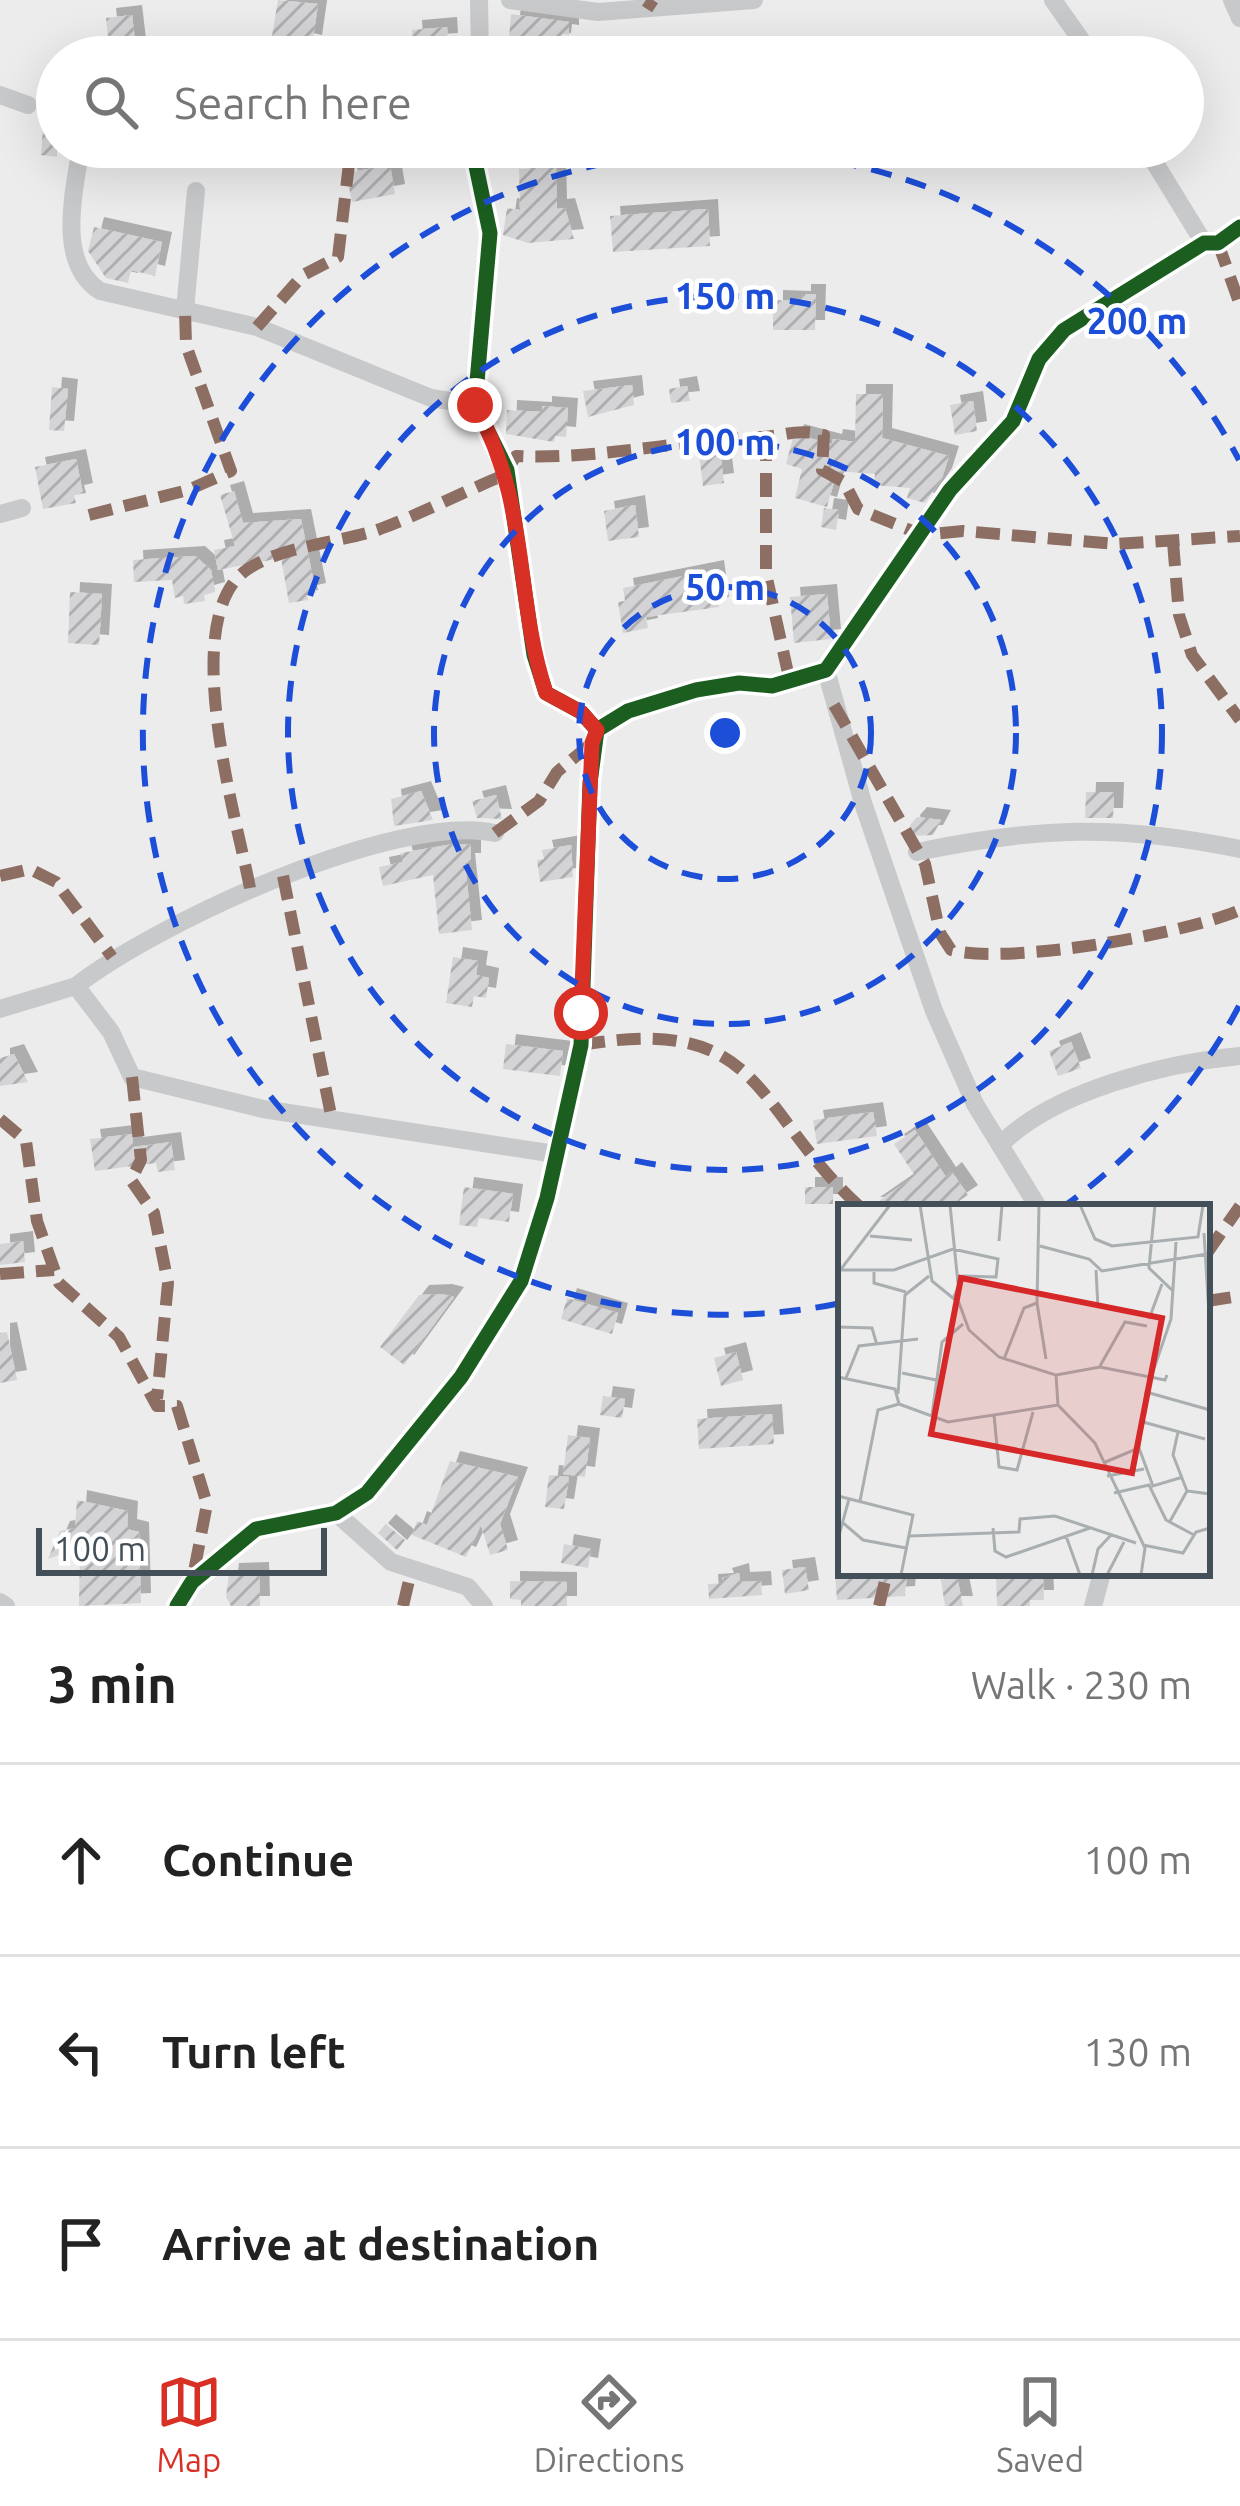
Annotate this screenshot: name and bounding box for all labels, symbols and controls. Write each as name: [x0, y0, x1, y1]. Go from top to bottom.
search box: [36, 36, 1204, 168]
icon: search: [78, 69, 144, 135]
text: Search here: [174, 77, 412, 128]
text: 150 m: [675, 275, 775, 316]
text: 200 m: [1087, 300, 1187, 341]
route end: [448, 378, 502, 432]
text: 100 m: [675, 421, 775, 462]
text: 50 m: [685, 566, 765, 607]
centre of rings: [704, 712, 746, 754]
route start: [554, 986, 608, 1040]
inset map: [838, 1204, 1210, 1576]
scale bar: [36, 1522, 327, 1575]
text: 100 m: [54, 1530, 146, 1567]
text: 3 min: [48, 1655, 177, 1713]
text: Walk · 230 m: [971, 1663, 1192, 1706]
icon: ahead: [48, 1827, 114, 1893]
text: Continue: [162, 1834, 354, 1885]
text: 100 m: [1083, 1838, 1192, 1881]
icon: left: [48, 2019, 114, 2085]
text: Turn left: [162, 2026, 346, 2077]
text: 130 m: [1083, 2030, 1192, 2073]
icon: arrive: [48, 2211, 114, 2277]
text: Arrive at destination: [162, 2218, 599, 2269]
tab: Map: [156, 2369, 222, 2478]
tab: Directions: [534, 2369, 684, 2478]
tab: Saved: [996, 2369, 1084, 2478]

